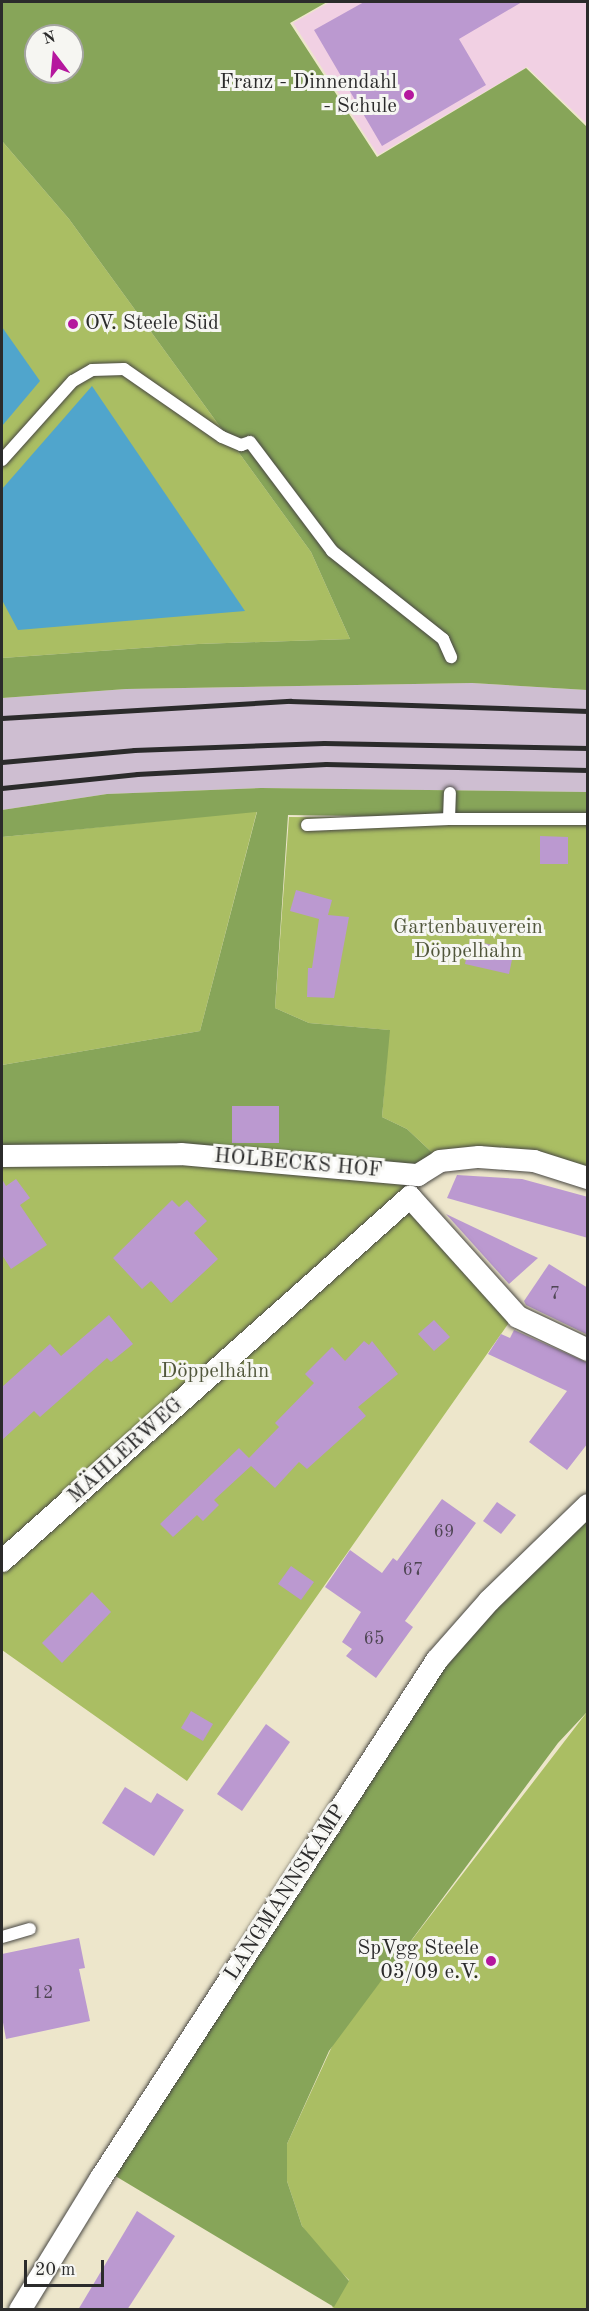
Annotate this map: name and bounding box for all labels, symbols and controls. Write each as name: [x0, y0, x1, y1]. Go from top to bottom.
north arrow: [24, 24, 84, 84]
text: N: [41, 29, 58, 48]
place label: Franz - Dinnendahl - Schule: [220, 70, 397, 120]
marker: Franz - Dinnendahl - Schule: [402, 88, 416, 102]
place label: OV. Steele Süd: [85, 311, 219, 337]
marker: OV. Steele Süd: [66, 317, 80, 331]
park label: Gartenbauverein Döppelhahn: [393, 915, 543, 965]
street label: HOLBECKS HOF: [213, 1144, 383, 1184]
house number: 7: [550, 1283, 560, 1305]
park label: Döppelhahn: [161, 1359, 269, 1385]
street label: MÄHLERWEG: [63, 1393, 189, 1509]
house number: 69: [434, 1521, 454, 1543]
house number: 67: [403, 1559, 423, 1581]
house number: 65: [364, 1628, 384, 1650]
street label: LANGMANNSKAMP: [220, 1801, 352, 1985]
place label: SpVgg Steele 03/09 e.V.: [357, 1936, 479, 1986]
marker: SpVgg Steele 03/09 e.V.: [484, 1954, 498, 1968]
house number: 12: [33, 1982, 53, 2004]
scale bar: [27, 2248, 106, 2286]
text: 20 m: [35, 2261, 75, 2279]

